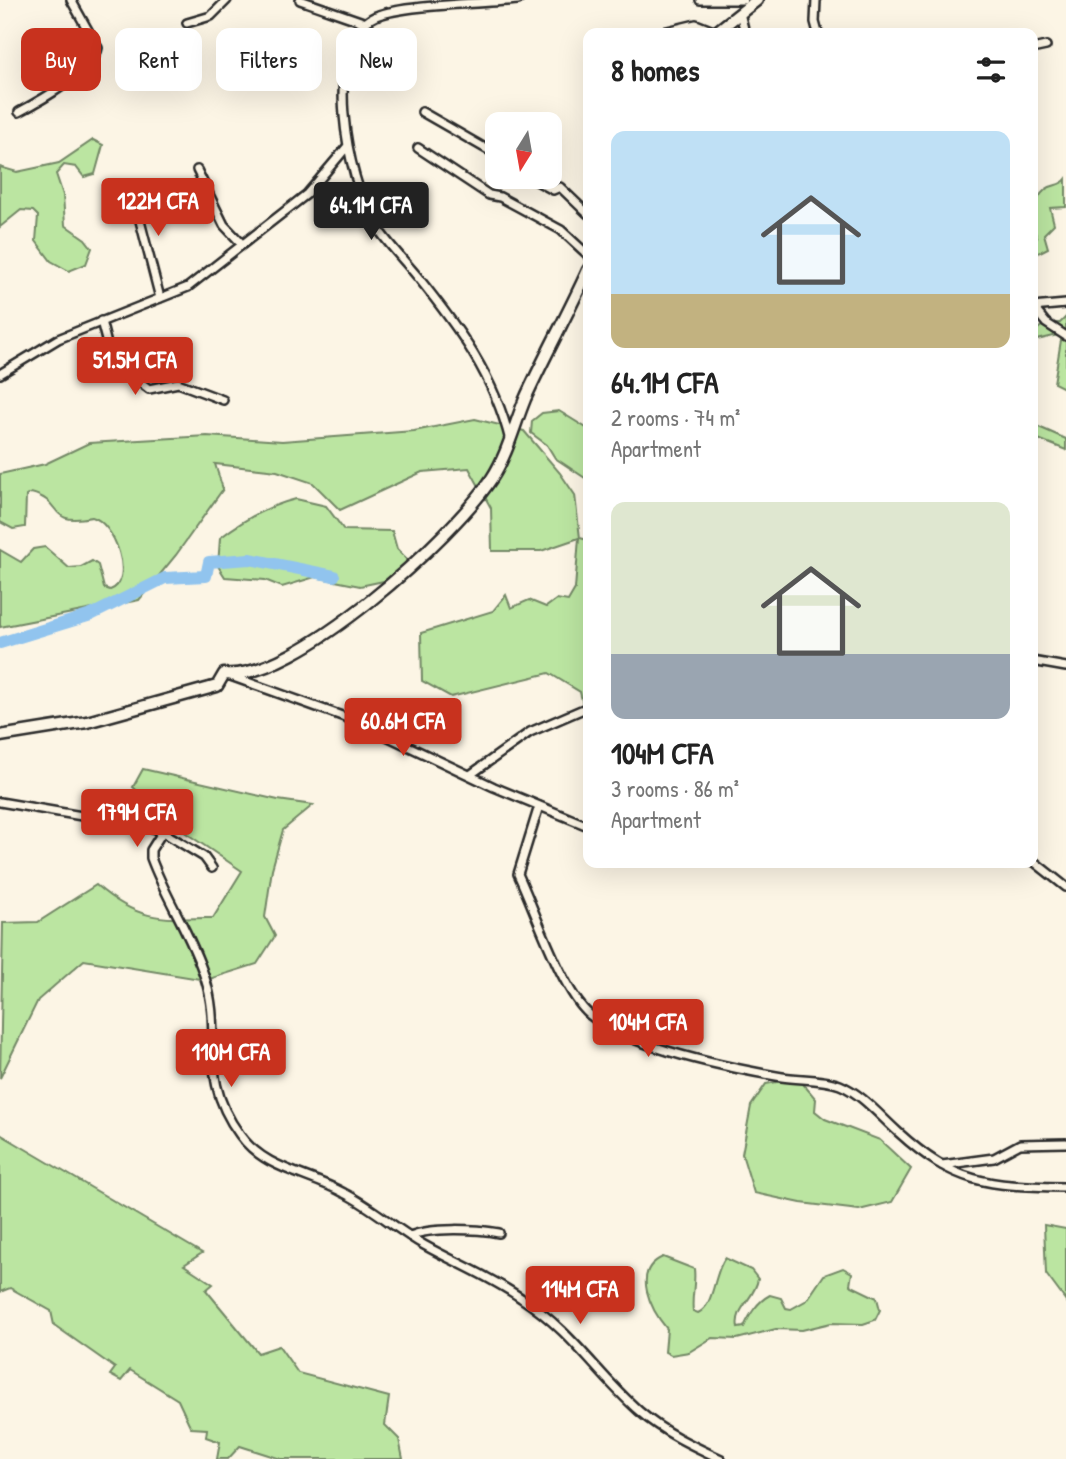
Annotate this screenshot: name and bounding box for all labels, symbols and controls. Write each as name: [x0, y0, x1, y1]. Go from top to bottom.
chip: Buy: [21, 28, 101, 91]
chip: Rent: [115, 28, 202, 91]
chip: Filters: [216, 28, 322, 91]
chip: New: [336, 28, 417, 91]
text: 8 homes: [611, 50, 699, 90]
icon: filters: [972, 51, 1010, 89]
north arrow: [485, 112, 562, 189]
map controls: [485, 112, 562, 189]
icon: home: [748, 177, 874, 303]
pin: 122M CFA: [86, 178, 230, 238]
pin: 64.1M CFA: [291, 182, 451, 242]
text: 122M CFA: [117, 185, 199, 216]
text: 64.1M CFA: [330, 189, 412, 220]
pin: 51.5M CFA: [55, 338, 215, 397]
text: 51.5M CFA: [93, 344, 177, 375]
text: 64.1M CFA: [611, 362, 719, 402]
text: 2 rooms · 74 m²: [611, 402, 740, 433]
text: Apartment: [611, 433, 701, 464]
icon: home: [748, 548, 874, 674]
pin: 60.6M CFA: [323, 698, 483, 758]
text: 60.6M CFA: [360, 705, 446, 736]
text: 104M CFA: [611, 733, 714, 773]
text: 3 rooms · 86 m²: [611, 773, 739, 804]
pin: 179M CFA: [65, 790, 209, 849]
text: 179M CFA: [97, 796, 177, 827]
text: Apartment: [611, 804, 701, 835]
pin: 104M CFA: [576, 1000, 720, 1059]
text: 104M CFA: [609, 1006, 687, 1037]
pin: 110M CFA: [159, 1030, 303, 1089]
text: 110M CFA: [192, 1036, 270, 1067]
pin: 114M CFA: [508, 1266, 652, 1326]
text: 114M CFA: [542, 1273, 618, 1304]

